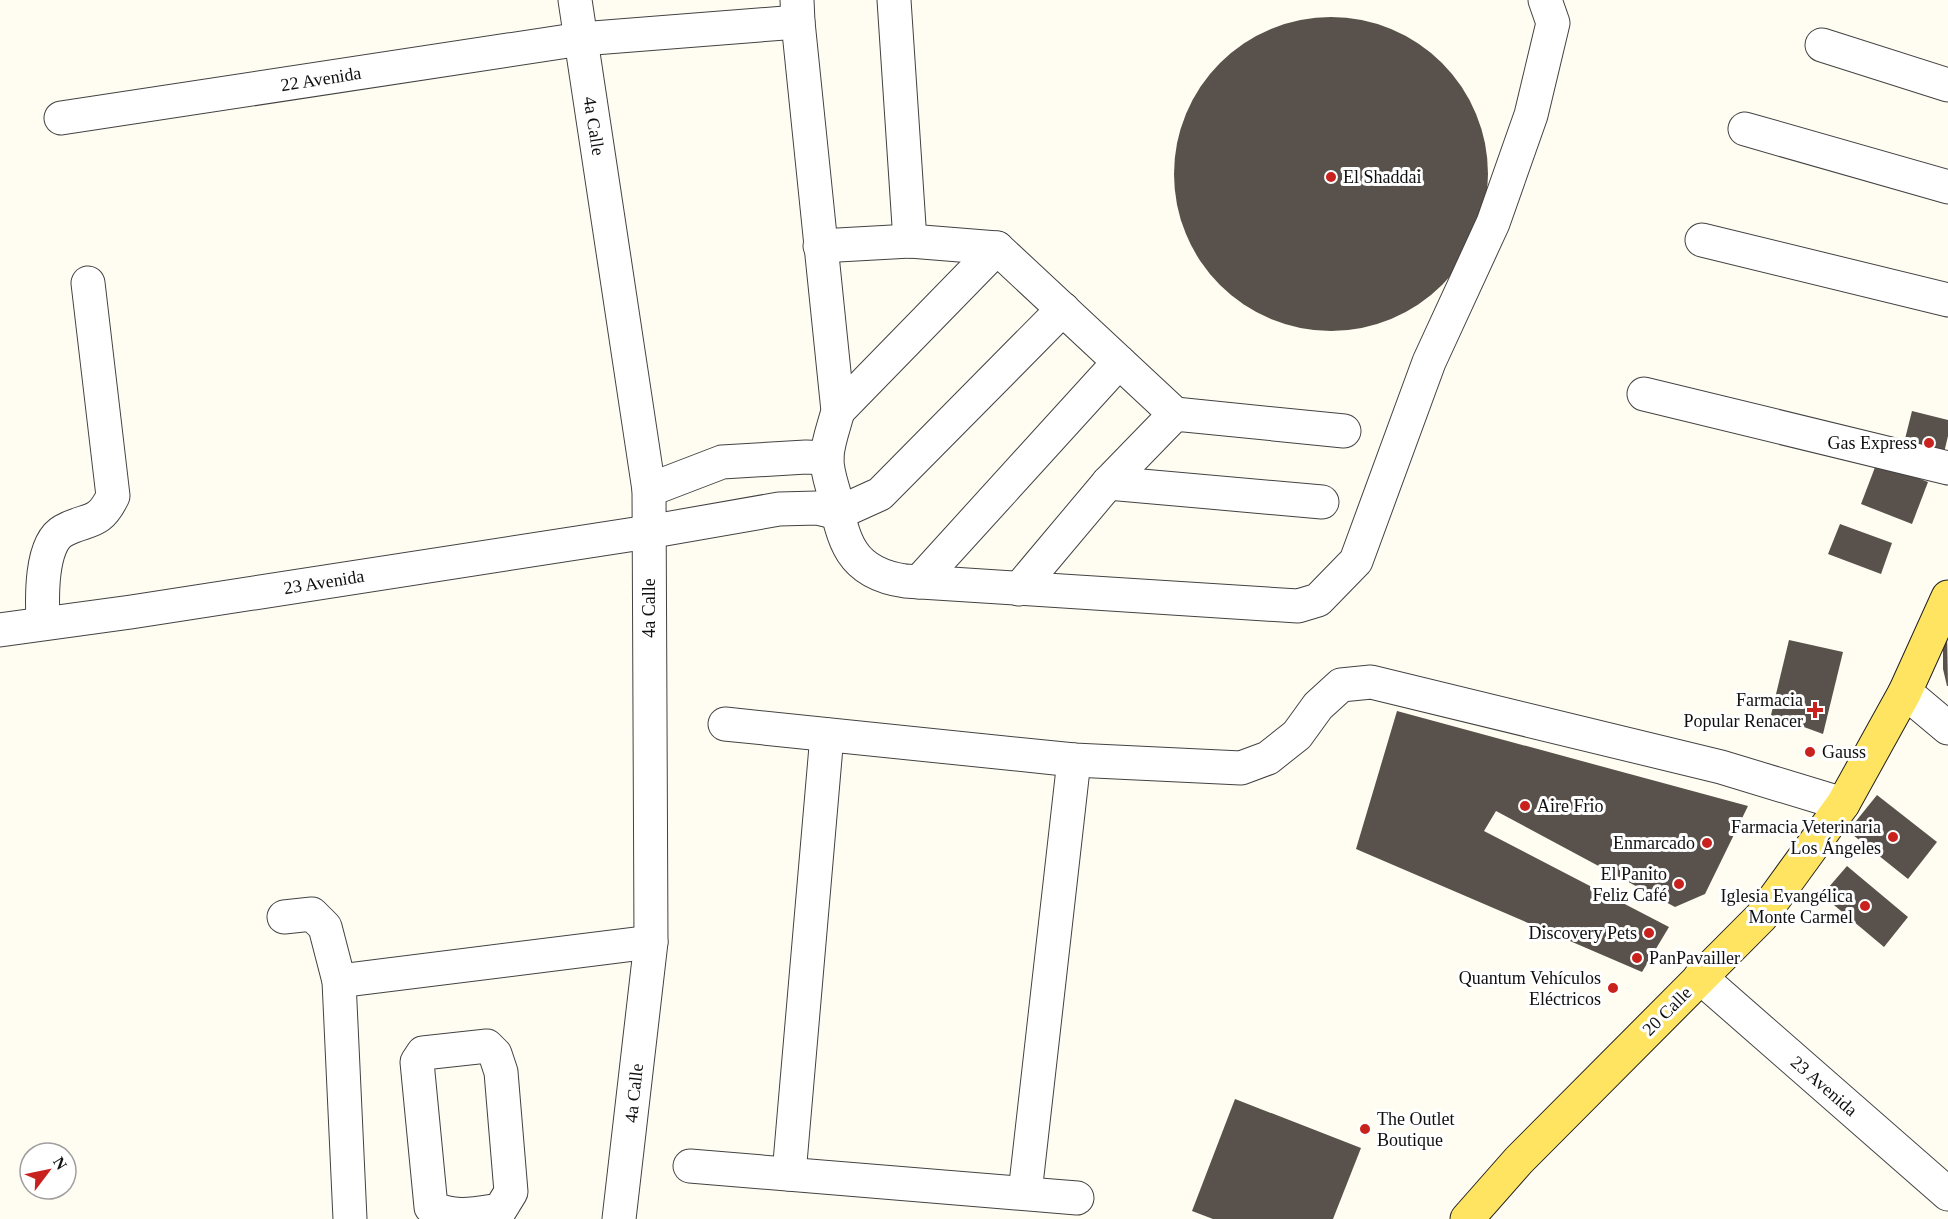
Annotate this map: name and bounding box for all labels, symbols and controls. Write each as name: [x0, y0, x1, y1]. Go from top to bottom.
street label: 22 Avenida: [279, 63, 363, 95]
street label: 4a Calle: [579, 95, 609, 157]
place label: El Shaddai: [1343, 167, 1422, 187]
marker: El Shaddai: [1324, 170, 1338, 184]
place label: Gas Express: [1828, 433, 1917, 453]
marker: Gas Express: [1922, 436, 1936, 450]
street label: 23 Avenida: [282, 566, 366, 598]
street label: 4a Calle: [639, 578, 659, 638]
place label: Farmacia Popular Renacer: [1684, 690, 1803, 731]
marker: Farmacia Popular Renacer: [1808, 703, 1822, 717]
place label: Gauss: [1822, 742, 1866, 762]
marker: Gauss: [1803, 745, 1817, 759]
place label: Aire Frio: [1537, 796, 1604, 816]
marker: Aire Frio: [1518, 799, 1532, 813]
place label: Farmacia Veterinaria Los Ángeles: [1731, 817, 1881, 858]
marker: Farmacia Veterinaria Los Ángeles: [1886, 830, 1900, 844]
place label: Enmarcado: [1613, 833, 1695, 853]
marker: Enmarcado: [1700, 836, 1714, 850]
place label: El Panito Feliz Café: [1593, 864, 1667, 905]
marker: El Panito Feliz Café: [1672, 877, 1686, 891]
place label: Iglesia Evangélica Monte Carmel: [1721, 886, 1853, 927]
marker: Iglesia Evangélica Monte Carmel: [1858, 899, 1872, 913]
place label: Discovery Pets: [1529, 923, 1637, 943]
marker: Discovery Pets: [1642, 926, 1656, 940]
place label: PanPavailler: [1649, 948, 1740, 968]
marker: PanPavailler: [1630, 951, 1644, 965]
place label: Quantum Vehículos Eléctricos: [1459, 968, 1601, 1009]
marker: Quantum Vehículos Eléctricos: [1606, 981, 1620, 995]
street label: 20 Calle: [1639, 983, 1695, 1039]
street label: 23 Avenida: [1787, 1052, 1861, 1120]
street label: 4a Calle: [621, 1062, 647, 1124]
place label: The Outlet Boutique: [1377, 1109, 1454, 1150]
marker: The Outlet Boutique: [1358, 1122, 1372, 1136]
north arrow: [18, 1141, 78, 1201]
text: N: [50, 1154, 71, 1173]

